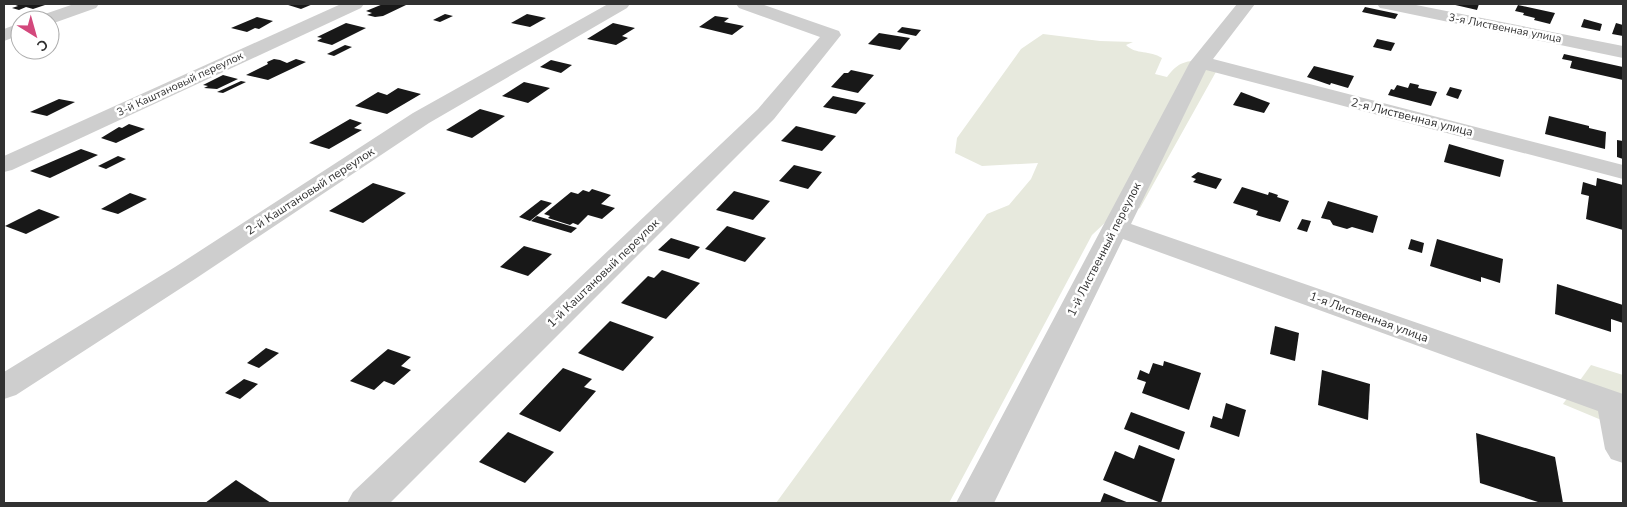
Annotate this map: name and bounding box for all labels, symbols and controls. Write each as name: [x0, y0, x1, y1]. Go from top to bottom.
north arrow: [10, 10, 60, 60]
street label: 3-я Лиственная улица: [1447, 10, 1563, 46]
text: С: [33, 35, 52, 56]
street label: 3-й Каштановый переулок: [114, 48, 246, 120]
street label: 2-я Лиственная улица: [1349, 94, 1475, 140]
street label: 2-й Каштановый переулок: [243, 143, 378, 239]
street label: 1-й Лиственный переулок: [1063, 179, 1145, 319]
street label: 1-й Каштановый переулок: [543, 215, 663, 331]
street label: 1-я Лиственная улица: [1307, 288, 1431, 346]

